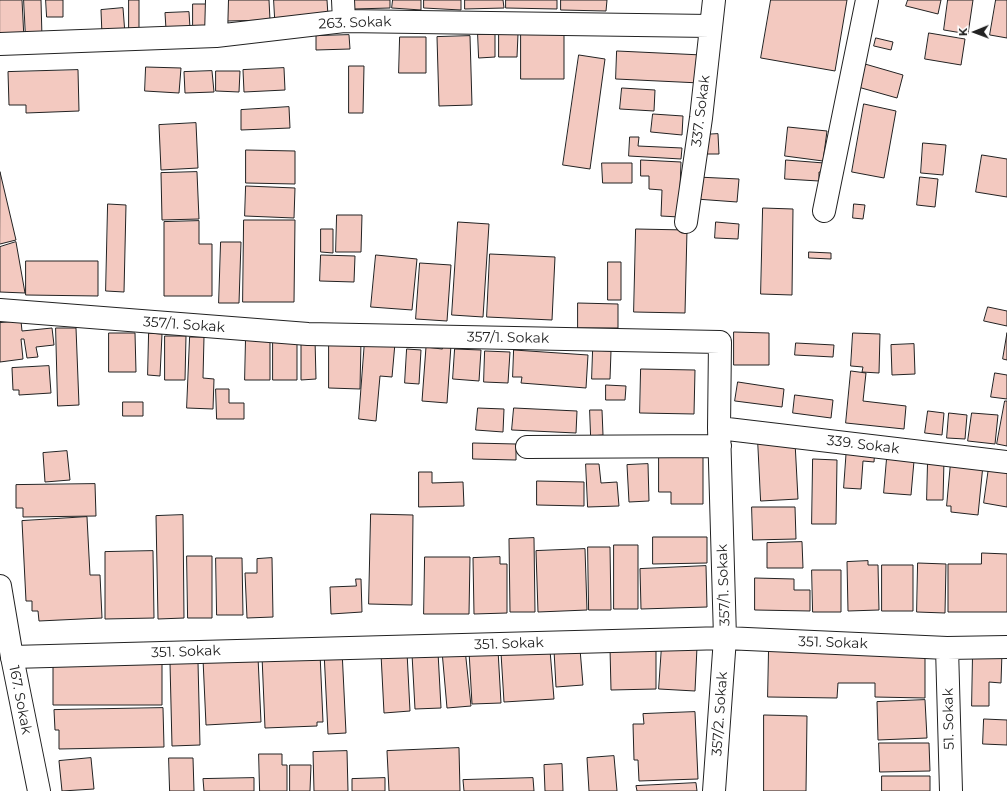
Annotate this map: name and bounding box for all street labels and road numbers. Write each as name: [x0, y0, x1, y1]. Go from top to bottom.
street label: 263. Sokak: [318, 13, 392, 33]
street label: 337. Sokak: [688, 74, 714, 148]
street label: 357/1. Sokak: [142, 314, 226, 336]
street label: 357/1. Sokak: [467, 329, 549, 347]
street label: 339. Sokak: [826, 432, 900, 458]
street label: 357/1. Sokak: [714, 544, 734, 626]
street label: 351. Sokak: [798, 633, 868, 653]
street label: 351. Sokak: [474, 634, 544, 654]
street label: 351. Sokak: [151, 642, 221, 662]
street label: 167. Sokak: [5, 664, 35, 736]
street label: 357/2. Sokak: [709, 671, 731, 757]
street label: 51. Sokak: [940, 688, 958, 750]

